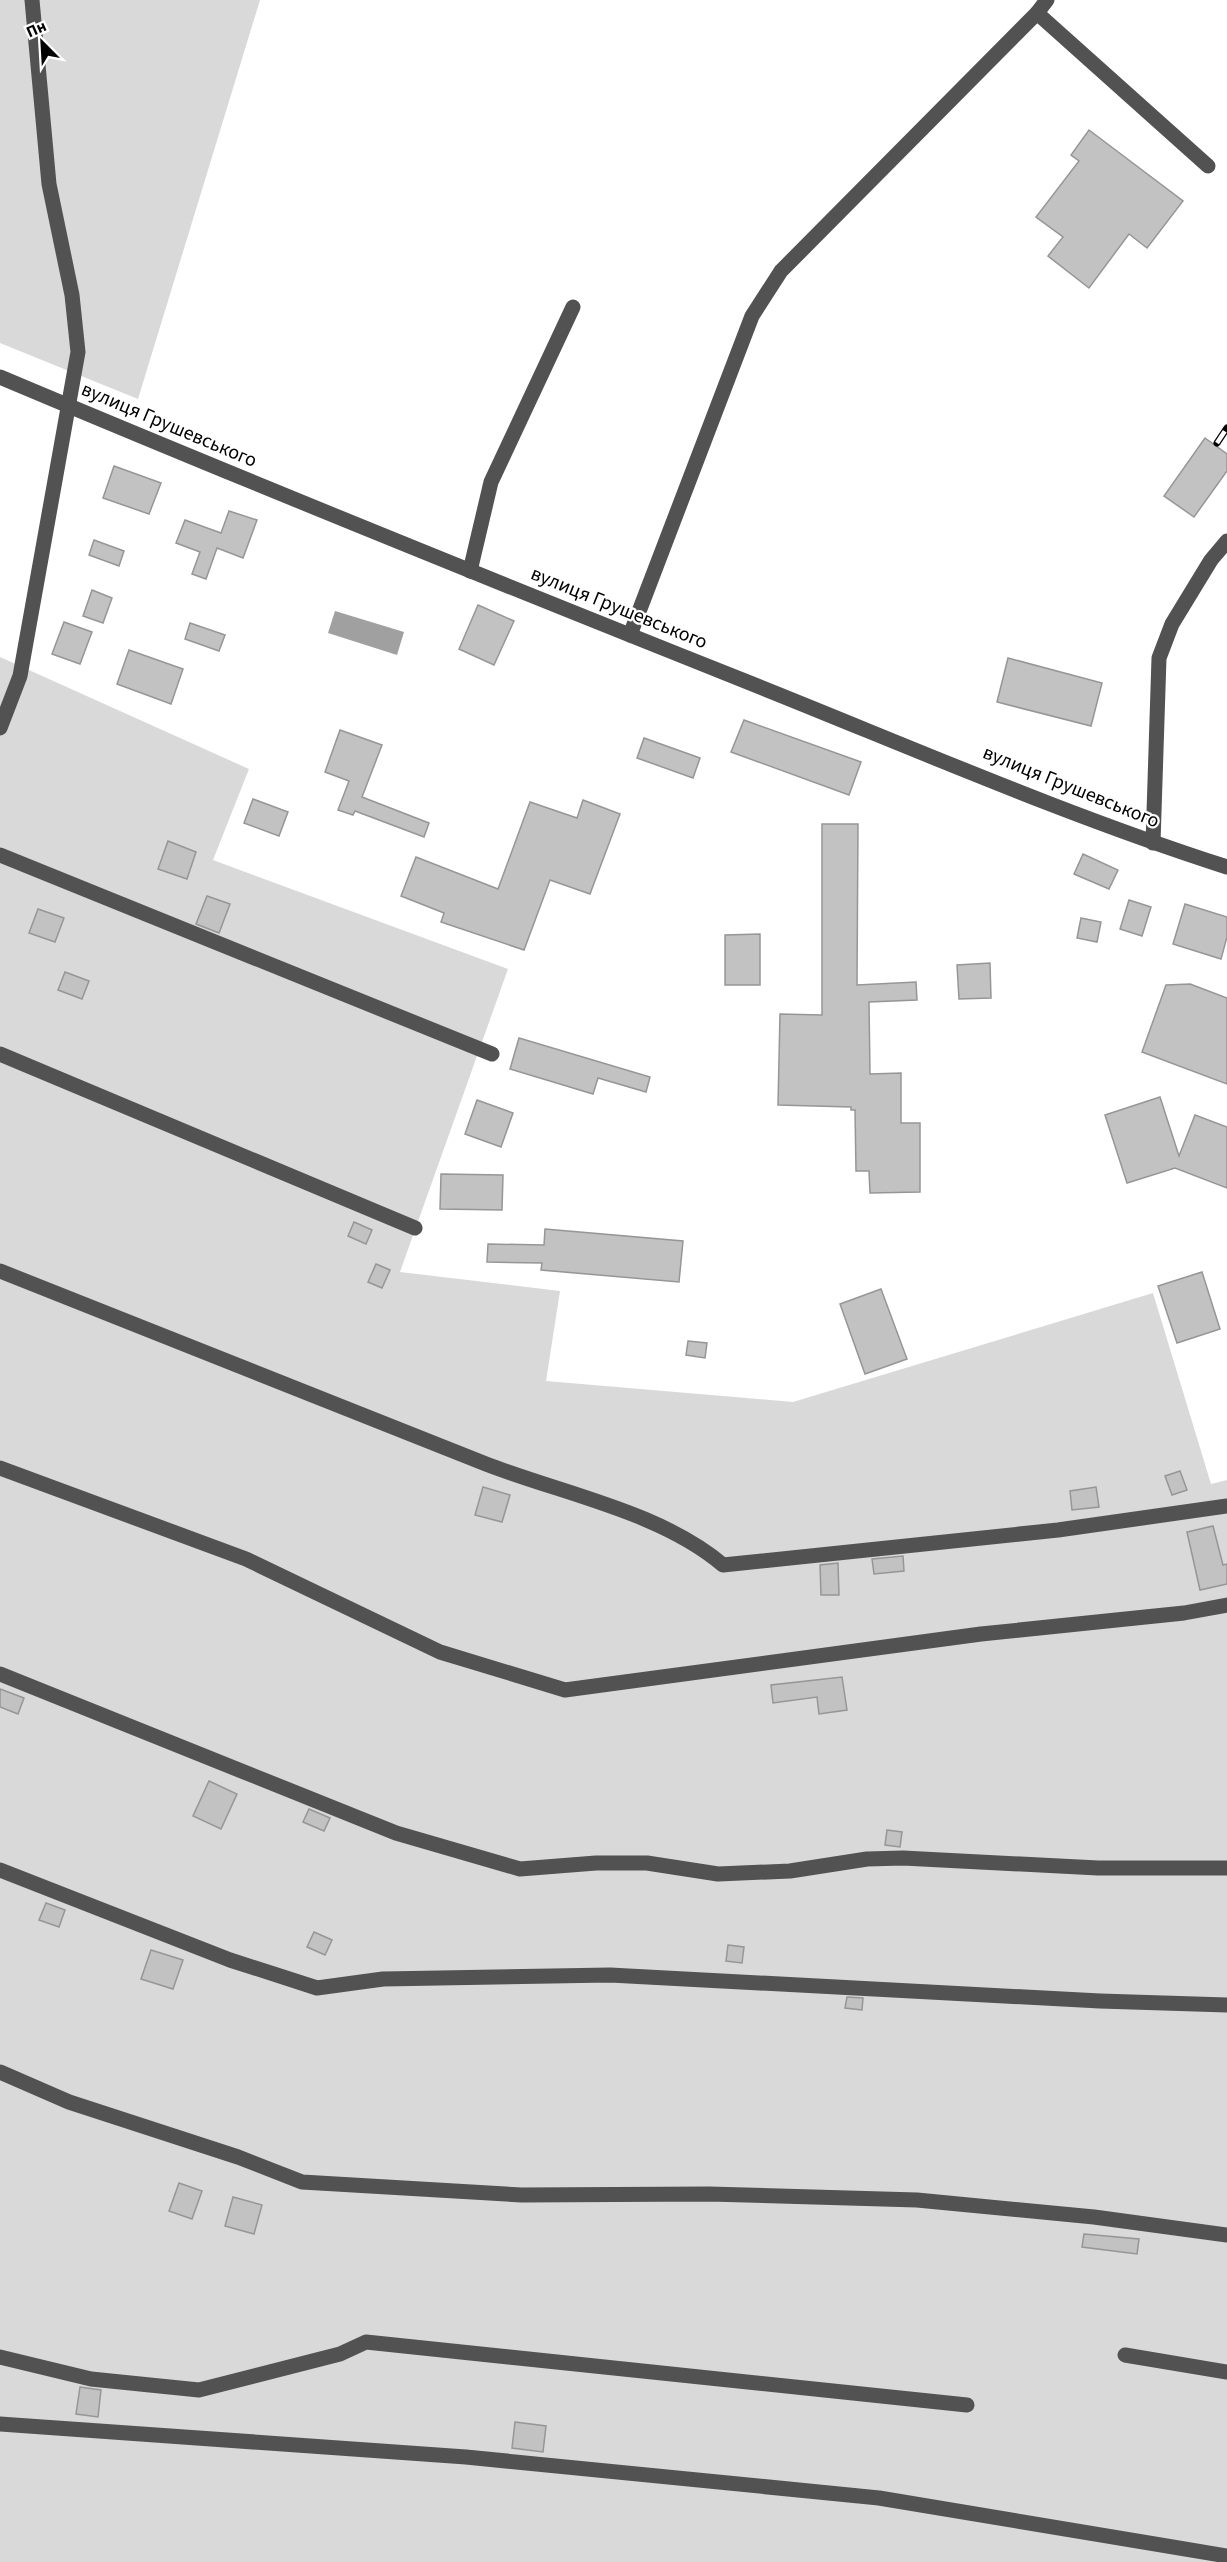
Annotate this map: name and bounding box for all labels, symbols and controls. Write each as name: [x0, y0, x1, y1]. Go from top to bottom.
north arrow: [12, 12, 72, 72]
text: Пн: [23, 15, 50, 43]
street label: вулиця Грушевського: [77, 375, 261, 475]
street label: вулиця Грушевського: [526, 560, 712, 656]
street label: вулиця Грушевського: [978, 739, 1164, 835]

